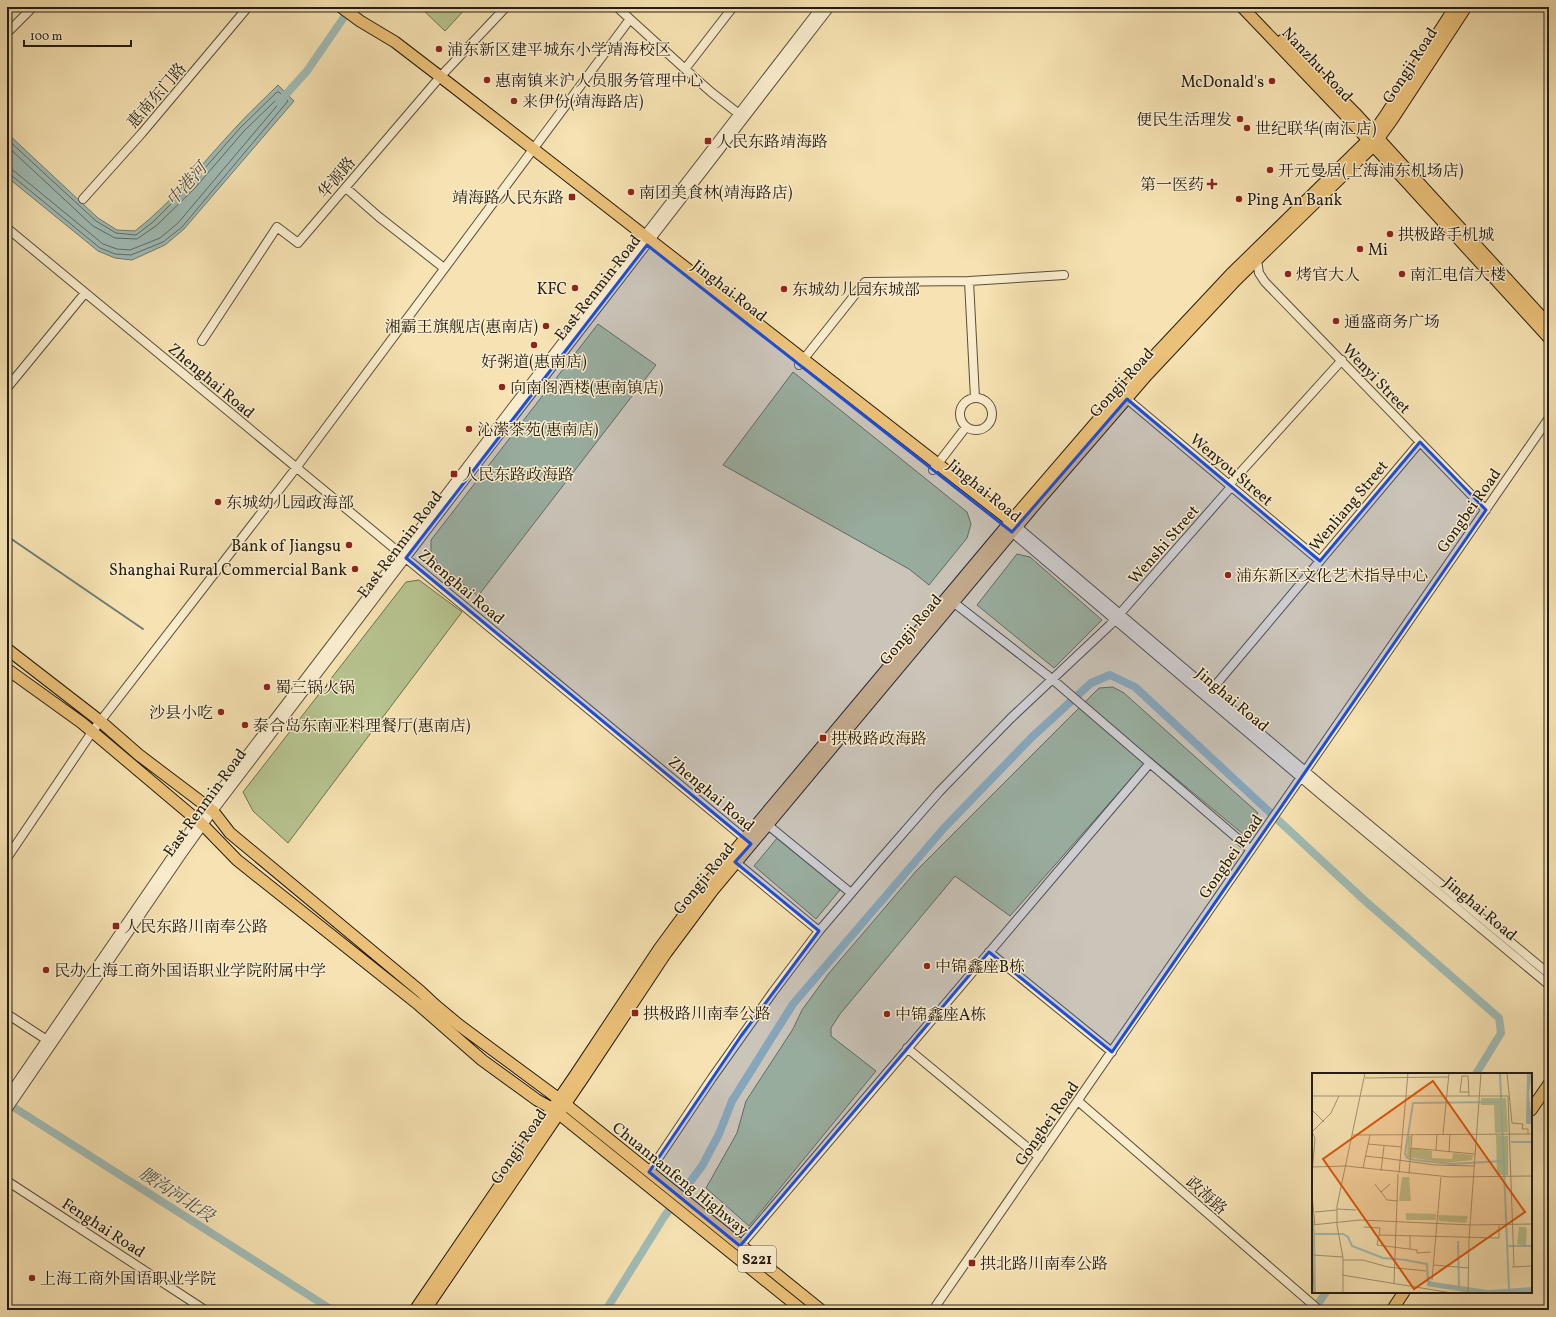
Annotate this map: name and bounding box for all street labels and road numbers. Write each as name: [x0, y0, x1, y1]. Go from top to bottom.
street label: Nanzhu Road: [1276, 23, 1357, 108]
street label: Gongji Road: [1378, 24, 1443, 108]
street label: 惠南东门路: [123, 59, 192, 134]
street label: 华源路: [314, 153, 361, 204]
street label: East Renmin Road: [550, 231, 647, 346]
street label: Jinghai Road: [687, 255, 771, 328]
street label: Zhenghai Road: [163, 339, 259, 424]
street label: Wenyi Street: [1336, 339, 1415, 420]
street label: Gongji Road: [1085, 344, 1160, 423]
street label: Wenyou Street: [1184, 429, 1277, 512]
street label: Jinghai Road: [942, 455, 1025, 528]
street label: Wenliang Street: [1305, 456, 1394, 556]
street label: Gongbei Road: [1432, 465, 1507, 558]
street label: East Renmin Road: [353, 487, 448, 603]
street label: Wenshi Street: [1124, 501, 1205, 590]
street label: Zhenghai Road: [413, 545, 509, 630]
street label: Gongji Road: [875, 590, 948, 671]
street label: Jinghai Road: [1190, 663, 1273, 738]
street label: East Renmin Road: [159, 745, 252, 862]
street label: Zhenghai Road: [663, 752, 759, 837]
street label: Gongbei Road: [1194, 811, 1269, 904]
street label: Gongji Road: [669, 839, 740, 920]
street label: Jinghai Road: [1438, 872, 1521, 947]
street label: Gongbei Road: [1010, 1078, 1085, 1171]
street label: Gongji Road: [486, 1105, 553, 1189]
street label: Chuannanfeng Highway: [607, 1117, 753, 1242]
street label: 政海路: [1180, 1172, 1231, 1221]
street label: Fenghai Road: [57, 1194, 149, 1264]
road number: S221: [738, 1246, 776, 1272]

